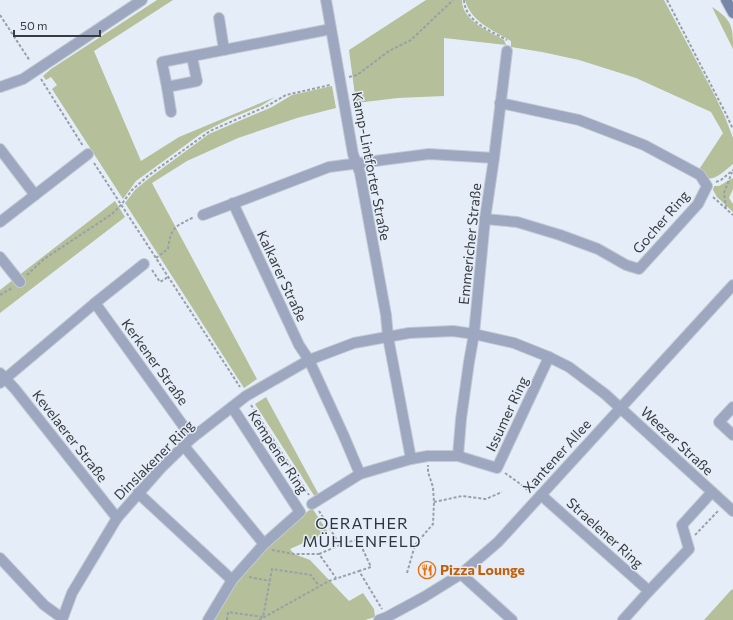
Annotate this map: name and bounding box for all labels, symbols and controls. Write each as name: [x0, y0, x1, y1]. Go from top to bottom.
scale bar: [14, 12, 100, 38]
text: 50 m: [20, 18, 48, 32]
street label: Kamp-Lintforter Straße: [349, 90, 394, 242]
street label: Emmericher Straße: [455, 182, 484, 306]
street label: Gocher Ring: [629, 186, 693, 257]
street label: Kalkarer Straße: [254, 227, 311, 324]
street label: Kerkener Straße: [118, 315, 192, 408]
street label: Issumer Ring: [482, 373, 532, 454]
street label: Kevelaerer Straße: [29, 386, 112, 485]
street label: Weezer Straße: [637, 403, 717, 479]
street label: Kempener Ring: [245, 407, 312, 497]
street label: Xantener Allee: [519, 415, 594, 496]
street label: Dinslakener Ring: [110, 416, 197, 503]
street label: Straelener Ring: [564, 494, 647, 572]
district label: OERATHER MÜHLENFELD: [302, 513, 422, 550]
restaurant icon: Pizza Lounge: [417, 560, 437, 580]
place label: Pizza Lounge: [440, 561, 525, 578]

